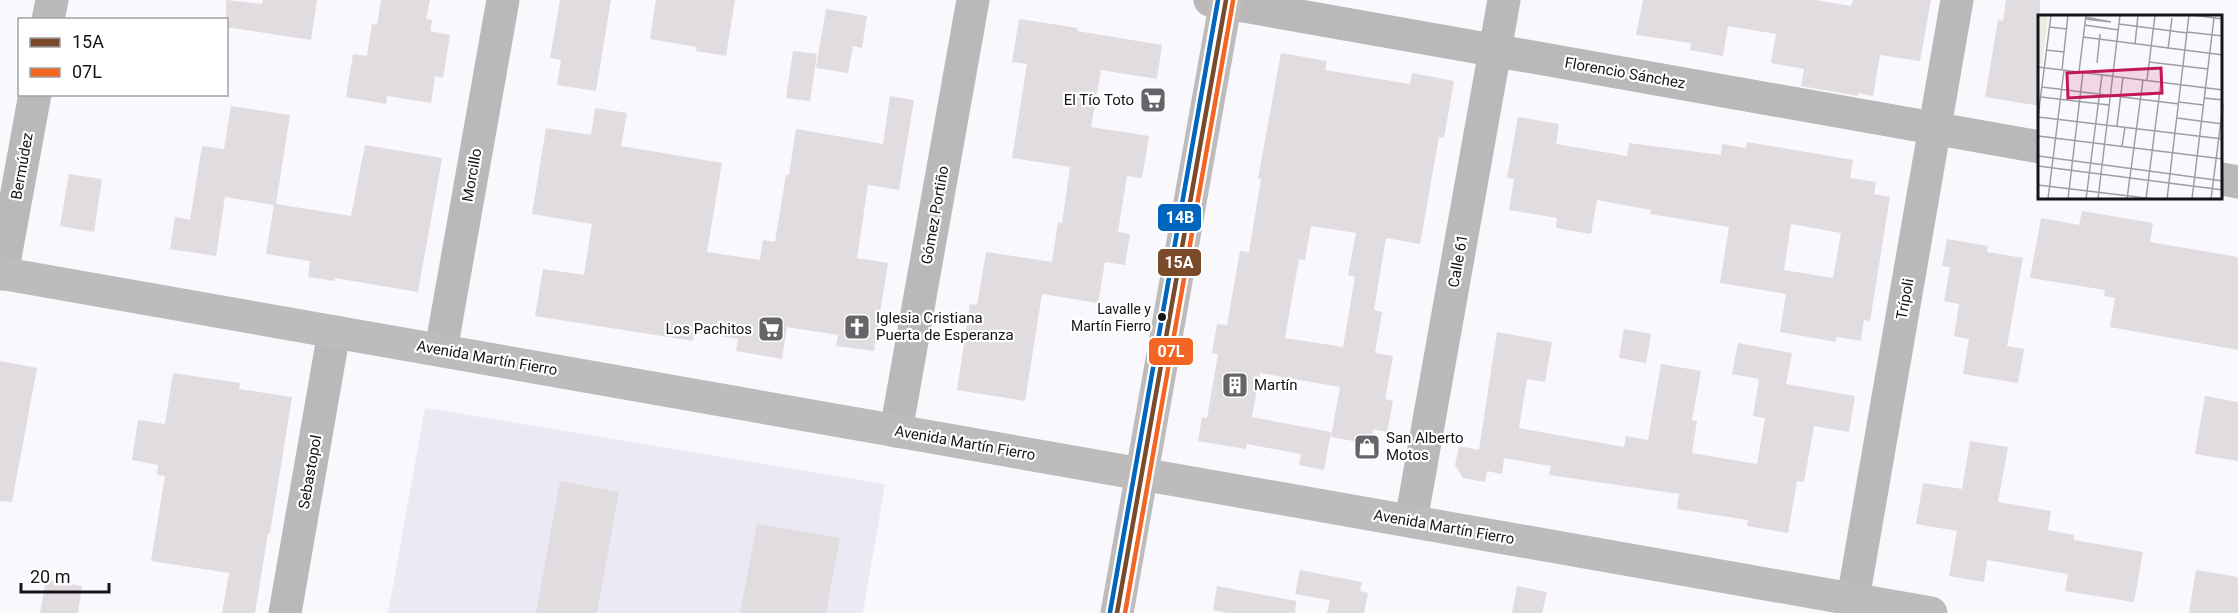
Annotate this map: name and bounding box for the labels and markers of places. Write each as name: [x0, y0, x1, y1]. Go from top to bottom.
supermarket icon: El Tío Toto: [1138, 85, 1168, 115]
place label: El Tío Toto: [1064, 91, 1134, 109]
place label: Lavalle y Martín Fierro: [1071, 301, 1151, 334]
place label: Iglesia Cristiana Puerta de Esperanza: [876, 309, 1014, 344]
marker: Lavalle y Martín Fierro: [1156, 311, 1168, 323]
church icon: Iglesia Cristiana Puerta de Esperanza: [842, 312, 872, 342]
supermarket icon: Los Pachitos: [756, 314, 786, 344]
place label: Los Pachitos: [666, 320, 752, 338]
building icon: Martín: [1220, 370, 1250, 400]
place label: Martín: [1254, 376, 1298, 394]
place label: San Alberto Motos: [1386, 429, 1464, 464]
shop icon: San Alberto Motos: [1352, 432, 1382, 462]

